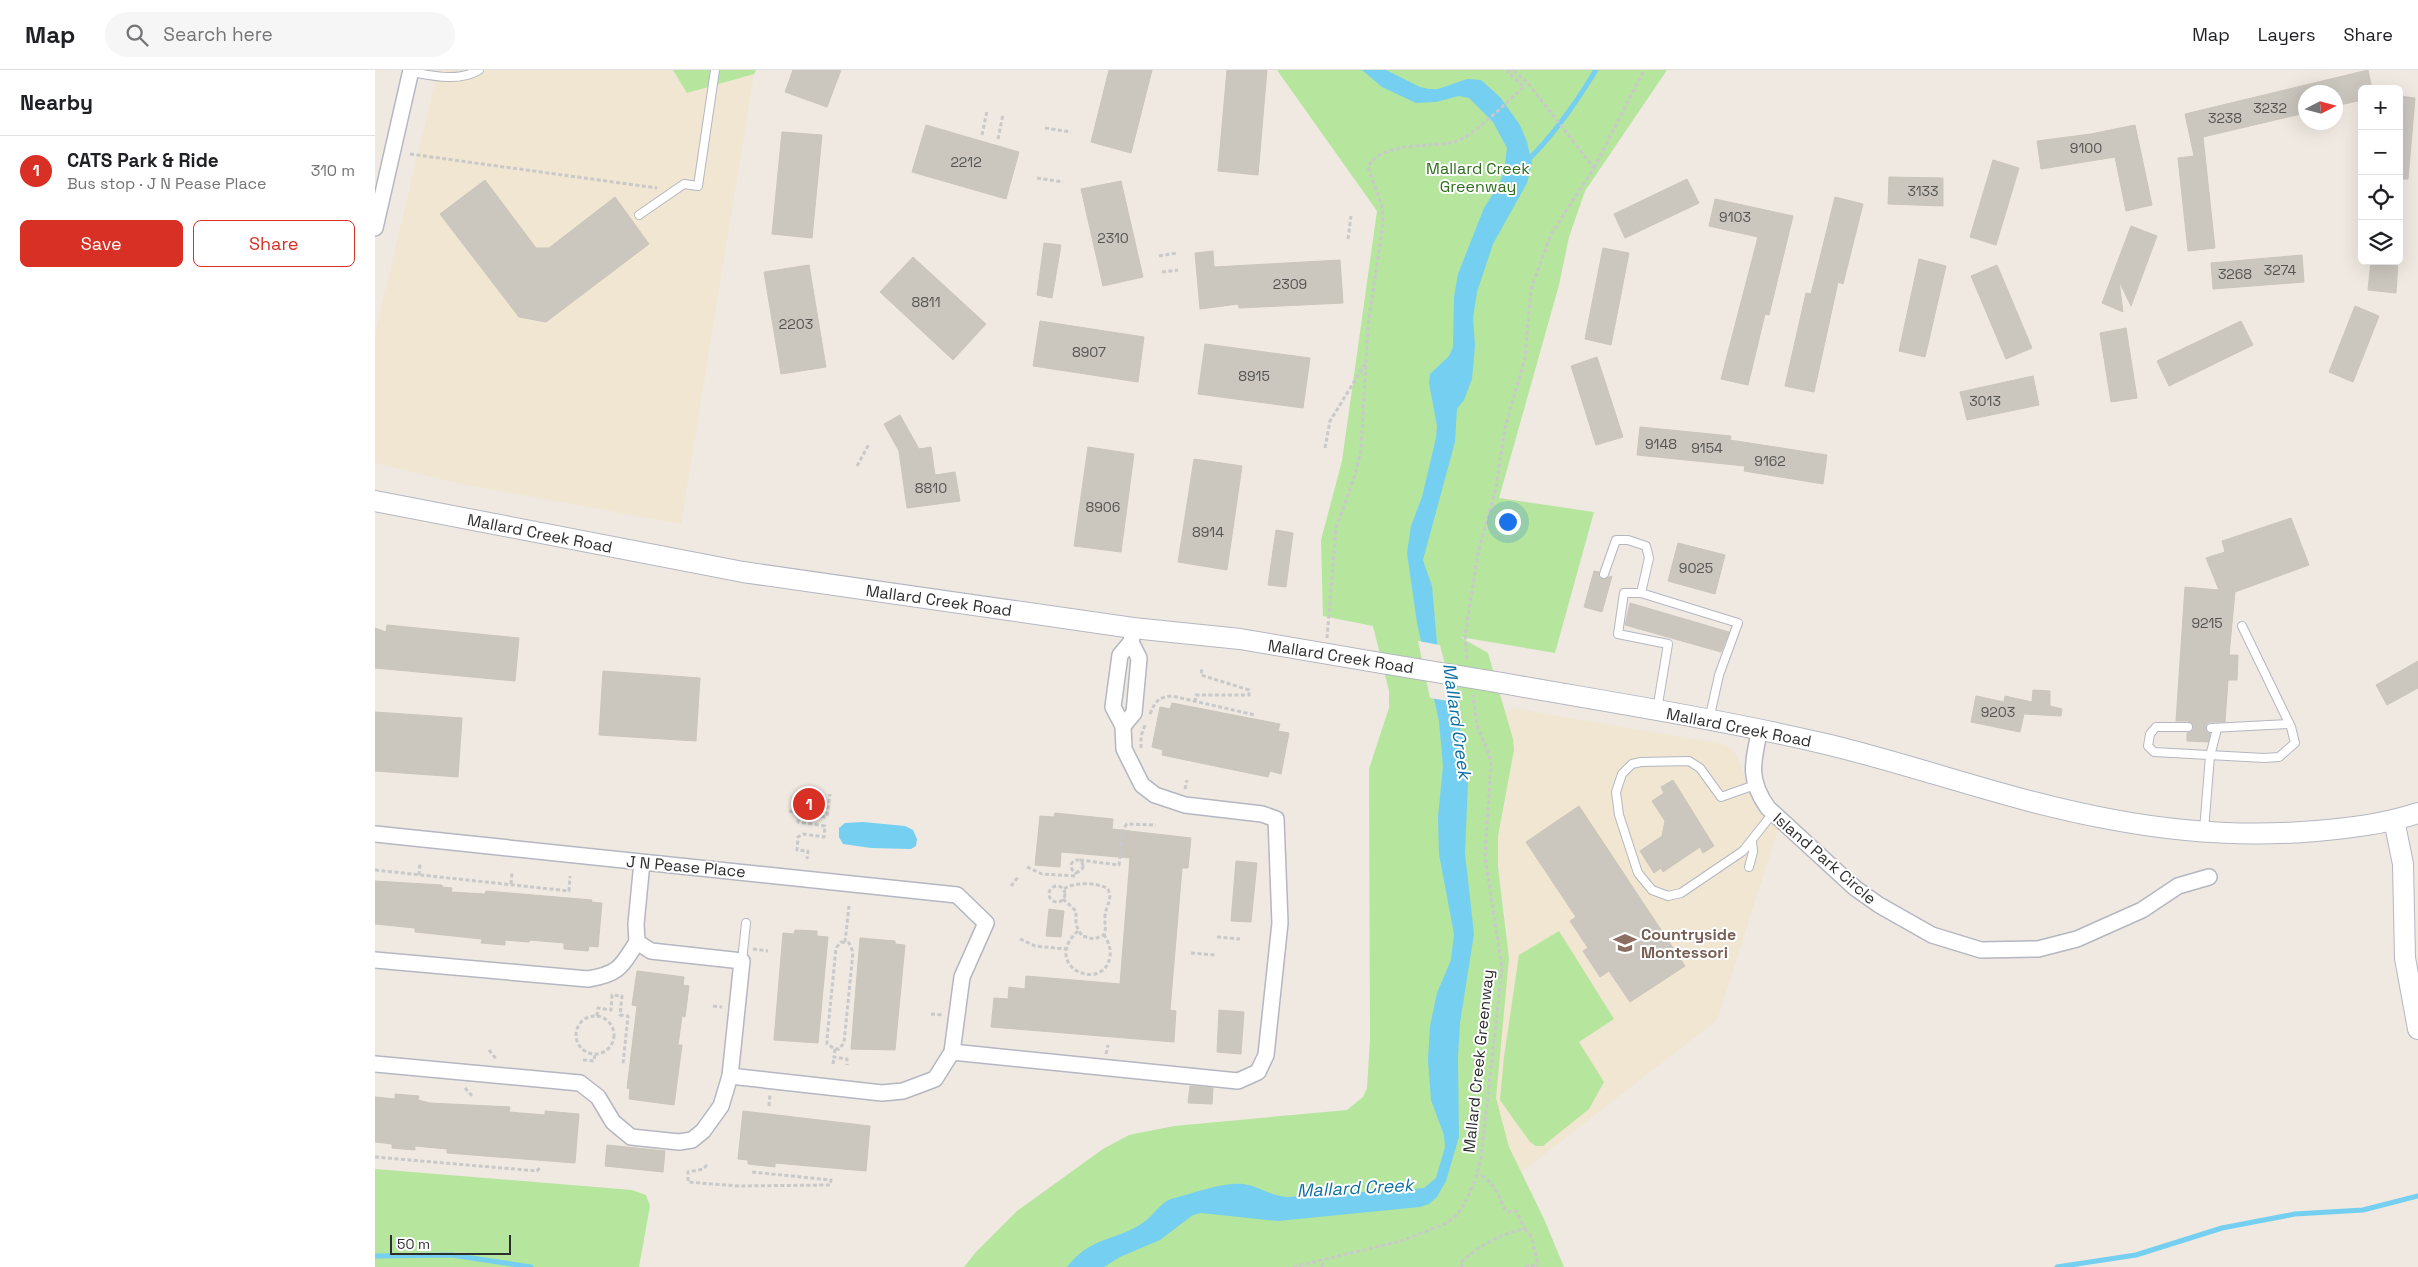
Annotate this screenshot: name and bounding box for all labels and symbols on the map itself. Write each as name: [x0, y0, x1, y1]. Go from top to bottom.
north arrow: [2298, 85, 2343, 130]
house number: 3232: [2253, 99, 2287, 117]
house number: 3238: [2208, 109, 2242, 127]
house number: 9100: [2070, 139, 2102, 157]
house number: 2212: [950, 153, 982, 171]
park label: Mallard Creek Greenway: [1426, 158, 1530, 197]
house number: 3133: [1907, 182, 1939, 200]
house number: 9103: [1719, 208, 1751, 226]
house number: 2310: [1097, 229, 1129, 247]
house number: 3274: [2264, 261, 2297, 279]
house number: 3268: [2218, 265, 2252, 283]
house number: 2309: [1273, 275, 1307, 293]
house number: 8811: [911, 293, 941, 311]
house number: 2203: [779, 315, 813, 333]
house number: 8907: [1072, 343, 1106, 361]
house number: 8915: [1238, 367, 1270, 385]
house number: 3013: [1969, 392, 2001, 410]
house number: 9148: [1645, 435, 1677, 453]
house number: 9154: [1691, 439, 1723, 457]
house number: 9162: [1754, 452, 1786, 470]
house number: 8810: [915, 479, 947, 497]
house number: 8906: [1086, 498, 1120, 516]
street label: Mallard Creek Road: [466, 509, 614, 558]
your location: [1495, 509, 1521, 535]
house number: 8914: [1192, 523, 1224, 541]
house number: 9025: [1679, 559, 1713, 577]
street label: Mallard Creek Road: [865, 580, 1013, 621]
house number: 9215: [2191, 614, 2223, 632]
street label: Mallard Creek Road: [1267, 635, 1415, 678]
water label: Mallard Creek: [1438, 661, 1477, 783]
street label: Mallard Creek Road: [1665, 703, 1813, 752]
house number: 9203: [1981, 703, 2015, 721]
pin: 1: [793, 785, 825, 823]
street label: Island Park Circle: [1769, 808, 1881, 909]
street label: J N Pease Place: [625, 851, 747, 882]
place label: Countryside Montessori: [1641, 924, 1736, 963]
school or university icon: Countryside Montessori: [1612, 930, 1638, 956]
street label: Mallard Creek Greenway: [1458, 968, 1499, 1154]
water label: Mallard Creek: [1296, 1173, 1416, 1202]
scale bar: [390, 1232, 511, 1255]

